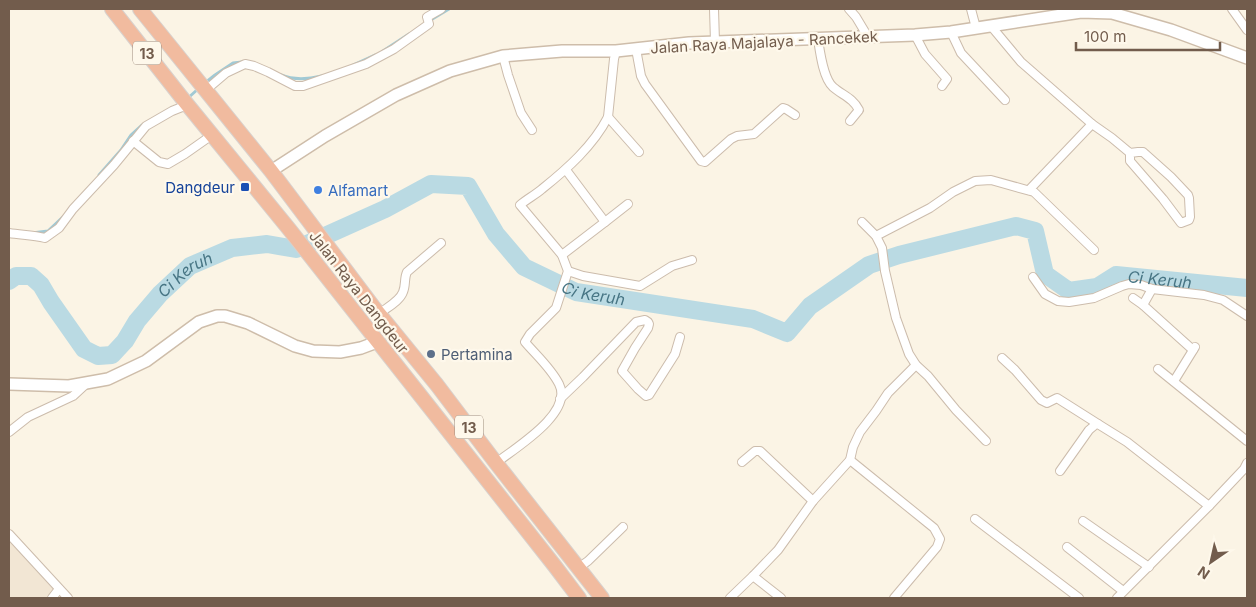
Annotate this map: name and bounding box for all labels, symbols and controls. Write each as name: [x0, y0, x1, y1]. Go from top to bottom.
scale bar: [1076, 20, 1220, 52]
street label: Jalan Raya Majalaya - Rancekek: [650, 27, 879, 57]
text: 100 m: [1084, 27, 1126, 46]
road number: 13: [133, 42, 161, 64]
place label: Dangdeur: [165, 178, 235, 197]
marker: Dangdeur: [239, 181, 251, 193]
place label: Alfamart: [328, 181, 388, 200]
marker: Alfamart: [312, 184, 324, 196]
street label: Jalan Raya Dangdeur: [305, 227, 413, 357]
water label: Ci Keruh: [153, 248, 215, 301]
water label: Ci Keruh: [1127, 266, 1193, 292]
water label: Ci Keruh: [558, 277, 626, 309]
place label: Pertamina: [441, 345, 513, 364]
marker: Pertamina: [425, 348, 437, 360]
road number: 13: [455, 416, 483, 438]
north arrow: [1186, 537, 1236, 587]
text: N: [1194, 563, 1213, 583]

